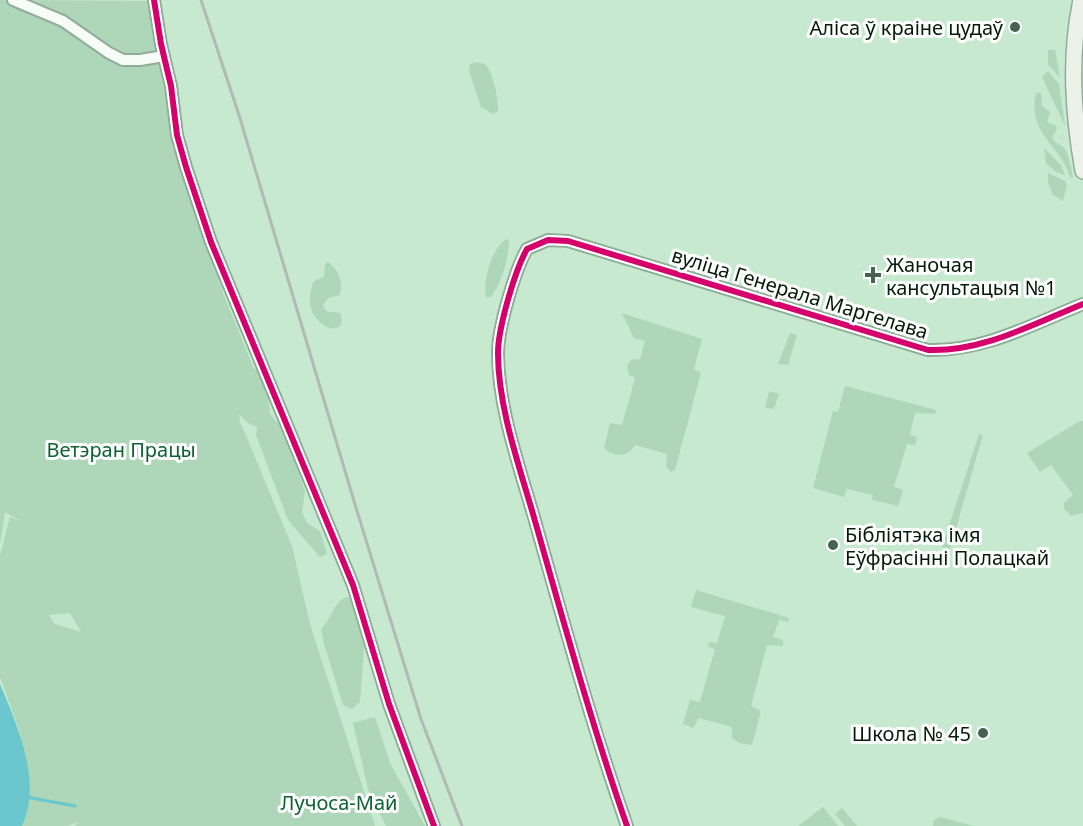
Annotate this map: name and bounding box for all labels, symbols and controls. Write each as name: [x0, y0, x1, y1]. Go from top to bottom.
place label: Аліса ў краіне цудаў: [810, 14, 1004, 41]
marker: Аліса ў краіне цудаў: [1008, 20, 1022, 34]
street label: вуліца Генерала Маргелава: [668, 241, 932, 345]
place label: Жаночая кансультацыя №1: [886, 251, 1057, 301]
marker: Жаночая кансультацыя №1: [864, 266, 882, 284]
park label: Ветэран Працы: [46, 436, 196, 463]
place label: Бібліятэка імя Еўфрасінні Полацкай: [845, 521, 1049, 571]
marker: Бібліятэка імя Еўфрасінні Полацкай: [826, 538, 840, 552]
place label: Школа № 45: [852, 720, 971, 747]
marker: Школа № 45: [976, 726, 990, 740]
park label: Лучоса-Май: [281, 789, 397, 816]

